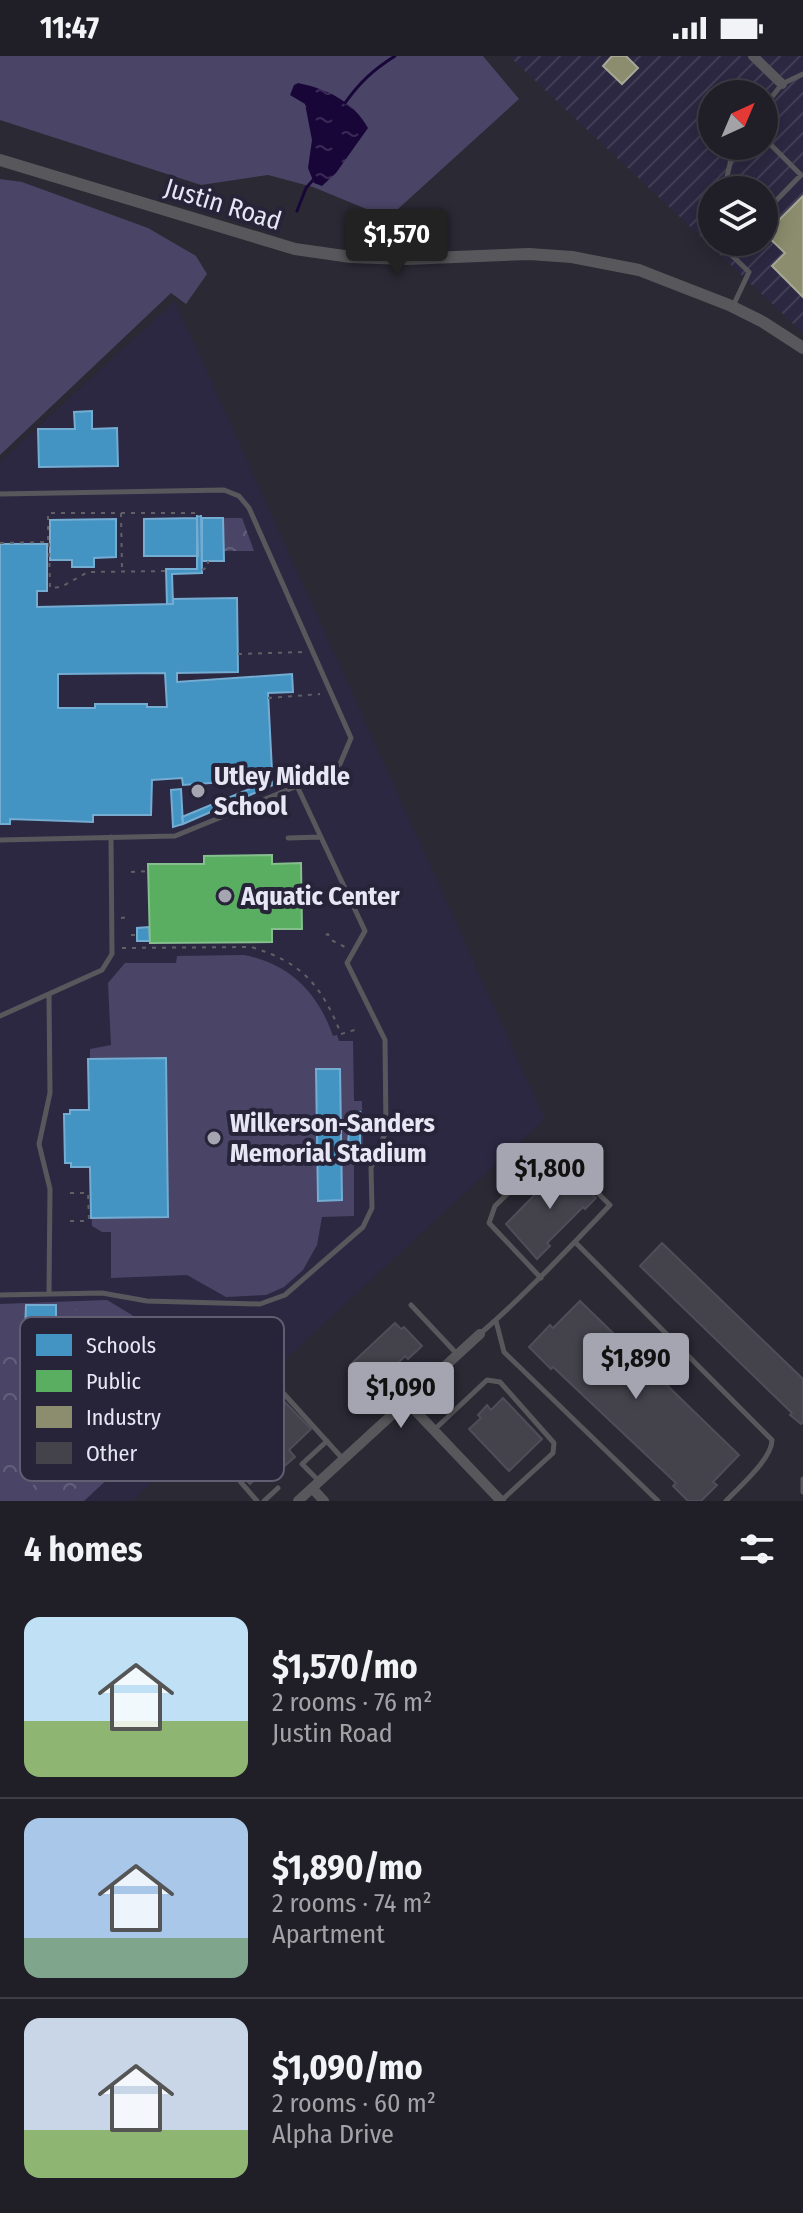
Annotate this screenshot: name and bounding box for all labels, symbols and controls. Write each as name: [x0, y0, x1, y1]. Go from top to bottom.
text: 11:47: [40, 10, 99, 46]
north arrow: [698, 80, 778, 160]
map controls: [698, 80, 778, 256]
street label: Justin Road: [161, 172, 285, 237]
button: layers: [698, 176, 778, 256]
pin: $1,570: [332, 209, 462, 277]
text: $1,570: [364, 219, 430, 250]
place label: Utley Middle School: [214, 761, 350, 822]
marker: Utley Middle School: [189, 782, 207, 800]
place label: Aquatic Center: [240, 881, 400, 912]
marker: Aquatic Center: [216, 887, 234, 905]
place label: Wilkerson-Sanders Memorial Stadium: [230, 1108, 435, 1169]
marker: Wilkerson-Sanders Memorial Stadium: [205, 1129, 223, 1147]
pin: $1,800: [485, 1143, 615, 1211]
text: $1,800: [514, 1153, 586, 1184]
legend: [20, 1317, 284, 1481]
text: Schools: [86, 1332, 156, 1359]
pin: $1,890: [571, 1333, 701, 1401]
text: $1,890: [601, 1343, 671, 1374]
pin: $1,090: [336, 1362, 466, 1430]
text: Public: [86, 1368, 142, 1395]
text: $1,090: [366, 1372, 436, 1403]
text: Industry: [86, 1404, 161, 1431]
text: Other: [86, 1440, 137, 1467]
icon: filters: [735, 1527, 779, 1571]
text: 4 homes: [24, 1529, 143, 1570]
text: $1,570/mo: [272, 1646, 418, 1687]
icon: home: [88, 1649, 184, 1745]
text: 2 rooms · 76 m²: [272, 1687, 432, 1718]
text: Justin Road: [272, 1718, 393, 1749]
text: $1,890/mo: [272, 1847, 422, 1888]
icon: home: [88, 1850, 184, 1946]
text: 2 rooms · 74 m²: [272, 1888, 432, 1919]
text: Apartment: [272, 1919, 385, 1950]
text: $1,090/mo: [272, 2047, 423, 2088]
icon: home: [88, 2050, 184, 2146]
text: 2 rooms · 60 m²: [272, 2088, 436, 2119]
text: Alpha Drive: [272, 2119, 394, 2150]

